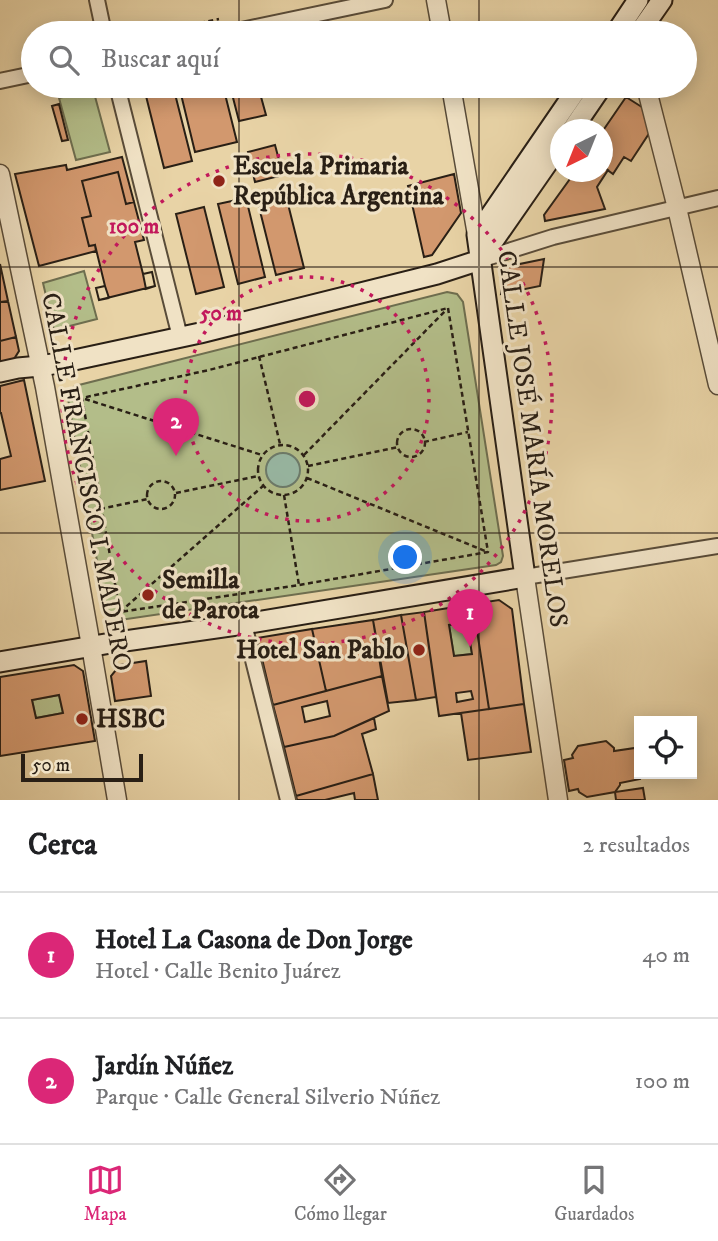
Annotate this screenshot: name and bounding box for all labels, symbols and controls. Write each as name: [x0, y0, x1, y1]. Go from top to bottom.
search box: [21, 21, 697, 98]
icon: search: [45, 41, 83, 79]
text: Buscar aquí: [101, 43, 219, 76]
north arrow: [550, 119, 613, 182]
place label: Escuela Primaria República Argentina: [233, 150, 445, 213]
marker: Escuela Primaria República Argentina: [211, 173, 227, 189]
text: 100 m: [109, 214, 159, 240]
street label: CALLE JOSÉ MARÍA MORELOS: [489, 248, 576, 630]
street label: CALLE FRANCISCO I. MADERO: [33, 290, 139, 674]
text: 50 m: [199, 301, 242, 327]
centre of rings: [295, 387, 319, 411]
pin: 2: [153, 398, 199, 456]
your location: [388, 540, 422, 574]
place label: Semilla de Parota: [162, 564, 260, 627]
marker: Semilla de Parota: [140, 587, 156, 603]
pin: 1: [447, 589, 493, 647]
place label: Hotel San Pablo: [236, 634, 405, 667]
marker: Hotel San Pablo: [411, 642, 427, 658]
place label: HSBC: [96, 703, 165, 736]
marker: HSBC: [74, 711, 90, 727]
map controls: [634, 716, 697, 779]
button: locate: [634, 716, 697, 779]
scale bar: [21, 751, 144, 783]
text: 50 m: [32, 754, 70, 777]
text: Cerca: [28, 827, 97, 864]
text: 2 resultados: [583, 831, 690, 860]
text: Hotel La Casona de Don Jorge: [95, 924, 413, 957]
text: 1: [47, 941, 55, 970]
text: 40 m: [642, 941, 690, 970]
text: Hotel · Calle Benito Juárez: [95, 957, 341, 986]
text: Jardín Núñez: [95, 1050, 233, 1083]
text: 2: [45, 1067, 57, 1096]
text: 100 m: [635, 1067, 690, 1096]
text: Parque · Calle General Silverio Núñez: [95, 1083, 440, 1112]
tab: Mapa: [84, 1161, 127, 1226]
tab: Cómo llegar: [294, 1161, 387, 1226]
tab: Guardados: [554, 1161, 634, 1226]

